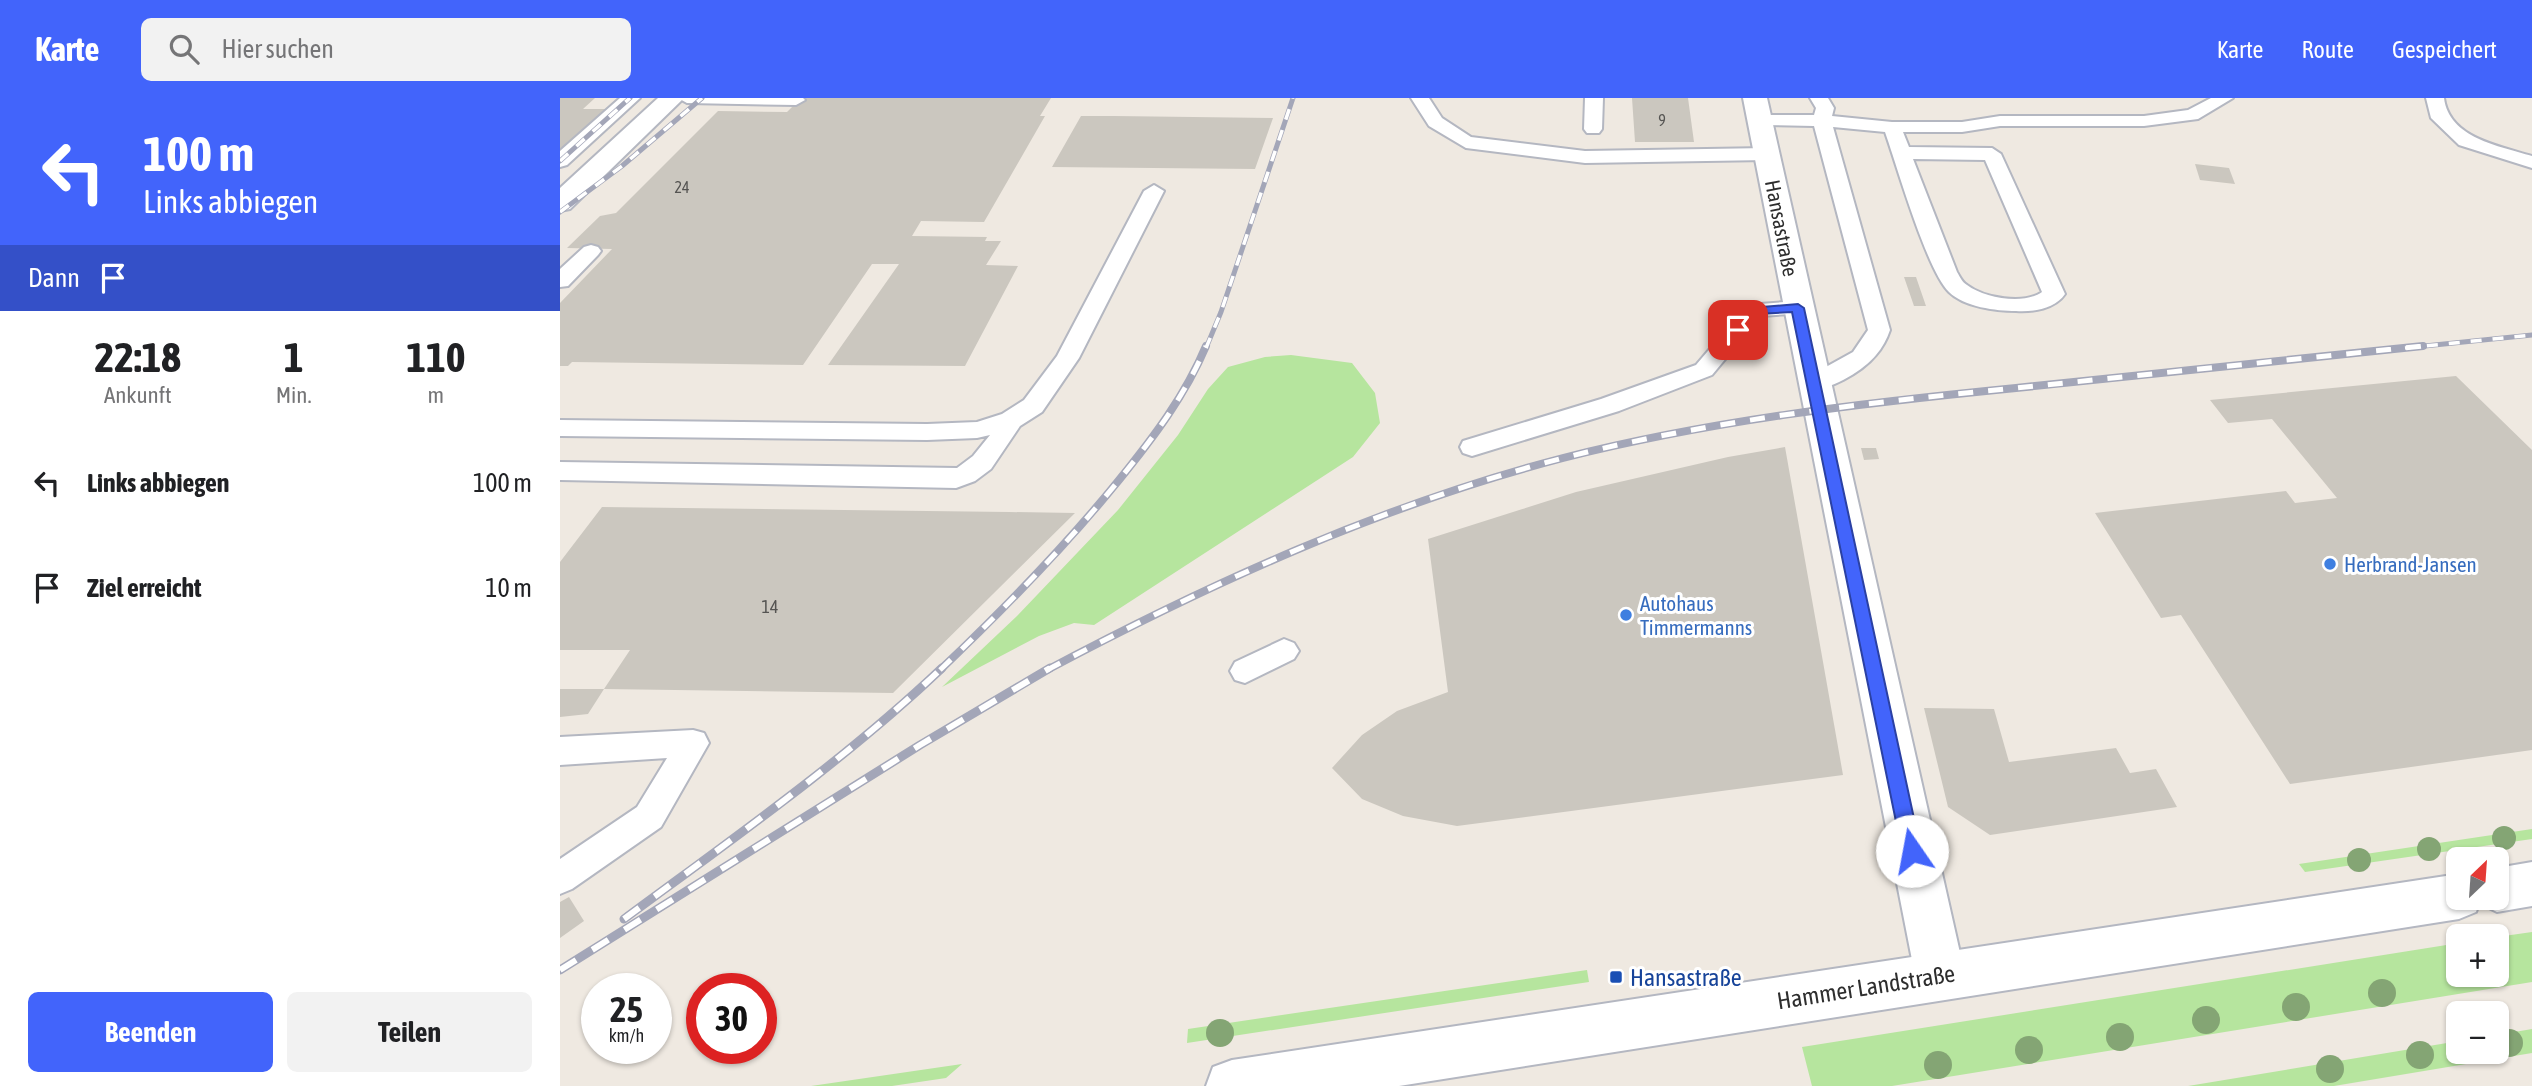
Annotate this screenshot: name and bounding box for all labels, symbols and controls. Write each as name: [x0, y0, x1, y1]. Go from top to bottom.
search box: [141, 18, 631, 81]
text: Karte: [35, 30, 99, 68]
icon: search: [165, 30, 203, 68]
text: Hier suchen: [221, 34, 334, 64]
text: Karte: [2217, 36, 2263, 63]
text: Route: [2301, 36, 2354, 63]
text: Gespeichert: [2392, 36, 2497, 63]
house number: 9: [1658, 111, 1666, 129]
text: 100 m: [143, 125, 254, 181]
icon: left: [28, 126, 119, 217]
house number: 24: [674, 178, 690, 196]
street label: Hansastraße: [1761, 178, 1803, 278]
text: Links abbiegen: [143, 183, 318, 220]
icon: arrive: [94, 259, 132, 297]
text: Dann: [28, 263, 80, 293]
pin: [1708, 300, 1768, 360]
icon: arrive: [1719, 311, 1757, 349]
text: 22:18: [95, 333, 181, 381]
text: 1: [284, 333, 303, 381]
text: 110: [406, 333, 465, 381]
text: Ankunft: [104, 382, 172, 408]
text: Min.: [276, 382, 312, 408]
text: m: [428, 382, 444, 408]
icon: left: [28, 464, 66, 502]
text: Links abbiegen: [87, 468, 229, 498]
text: 100 m: [473, 468, 532, 498]
place label: Herbrand-Jansen: [2344, 552, 2477, 576]
marker: Herbrand-Jansen: [2322, 556, 2338, 572]
icon: arrive: [28, 569, 66, 607]
text: Ziel erreicht: [87, 573, 202, 603]
text: 10 m: [485, 573, 532, 603]
place label: Autohaus Timmermanns: [1640, 591, 1752, 639]
house number: 14: [762, 596, 778, 617]
marker: Autohaus Timmermanns: [1618, 607, 1634, 623]
position arrow: [1875, 814, 1949, 888]
north arrow: [2446, 847, 2510, 910]
map controls: [2446, 847, 2509, 1064]
button: +: [2446, 924, 2509, 987]
street label: Hammer Landstraße: [1775, 960, 1957, 1014]
place label: Hansastraße: [1630, 964, 1742, 991]
marker: Hansastraße: [1608, 969, 1624, 985]
speed limit sign: 30: [686, 973, 777, 1064]
text: 25: [610, 989, 643, 1029]
button: Beenden: [28, 992, 273, 1072]
button: Teilen: [287, 992, 532, 1072]
button: −: [2446, 1001, 2509, 1064]
text: km/h: [609, 1025, 644, 1046]

